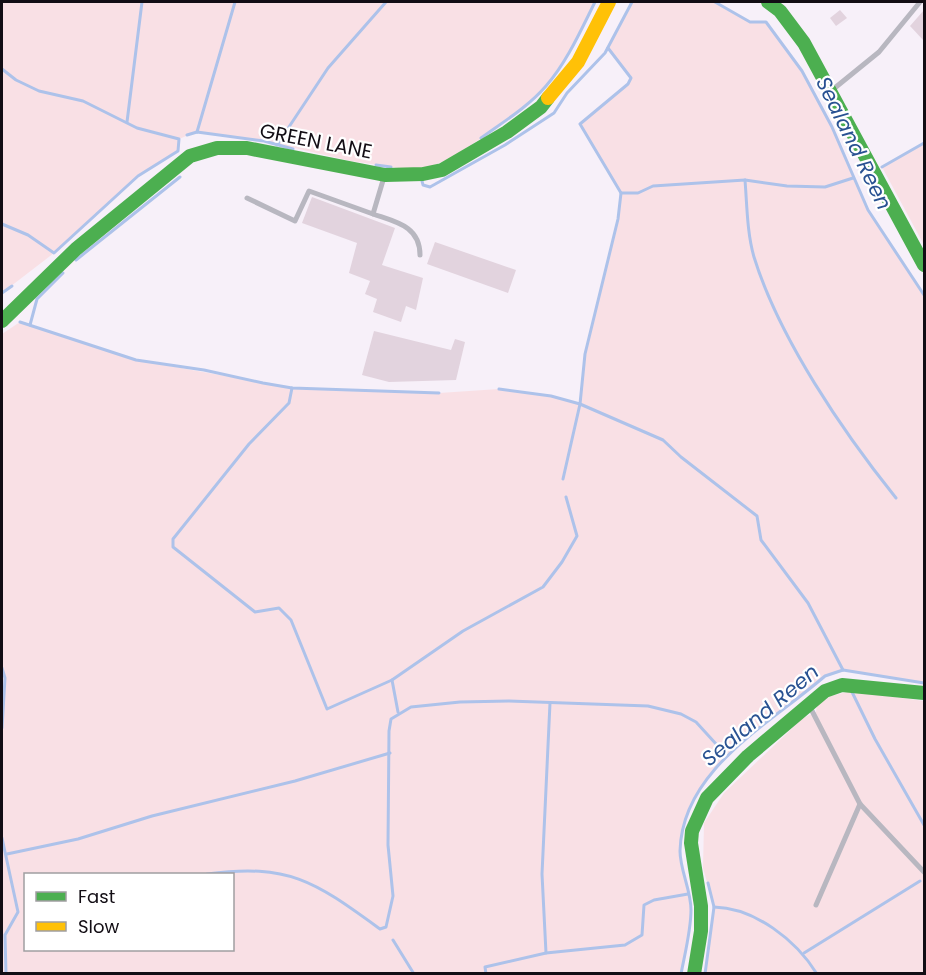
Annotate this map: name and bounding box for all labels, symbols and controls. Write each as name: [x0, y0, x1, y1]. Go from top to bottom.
water label: Sealand Reen: [809, 72, 899, 214]
street label: GREEN LANE: [257, 116, 375, 166]
water label: Sealand Reen: [695, 657, 825, 773]
legend: [24, 873, 234, 951]
text: Fast: [78, 884, 115, 909]
text: Slow: [78, 914, 120, 939]

